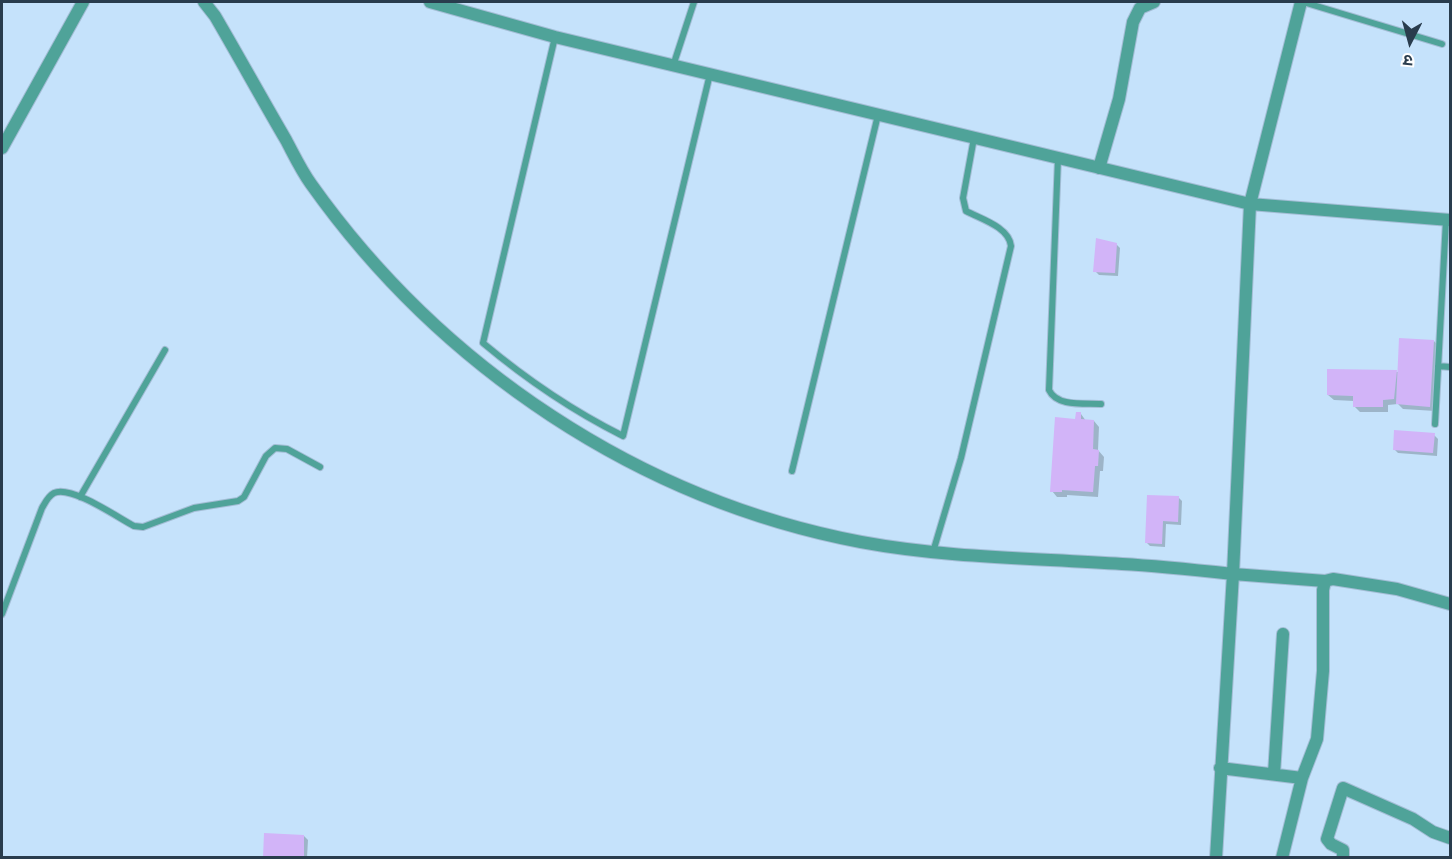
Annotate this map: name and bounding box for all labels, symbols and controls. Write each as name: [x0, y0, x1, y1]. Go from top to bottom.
north arrow: [1380, 12, 1440, 72]
text: उ: [1402, 50, 1414, 70]

